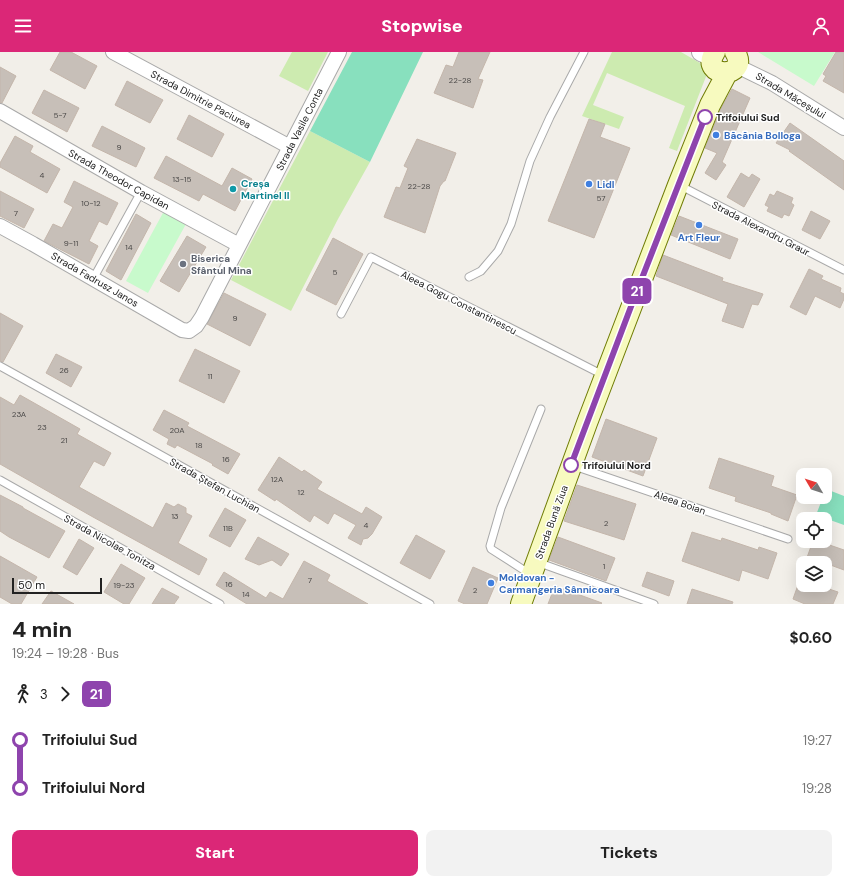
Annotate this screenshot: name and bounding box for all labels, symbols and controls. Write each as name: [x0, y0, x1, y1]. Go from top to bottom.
text: Stopwise: [381, 14, 463, 38]
icon: menu: [12, 15, 34, 37]
icon: person: [810, 15, 832, 37]
street label: Strada Dimitrie Paciurea: [148, 67, 253, 131]
street label: Strada Măceșului: [753, 69, 828, 121]
house number: 22-28: [449, 75, 472, 85]
street label: Strada Vasile Conta: [273, 86, 326, 173]
marker: Trifoiului Sud: [697, 109, 713, 125]
house number: 5-7: [53, 110, 67, 120]
place label: Trifoiului Sud: [716, 111, 780, 124]
place label: Băcănia Bolloga: [724, 129, 801, 142]
marker: Băcănia Bolloga: [711, 130, 721, 140]
house number: 9: [116, 142, 122, 152]
street label: Strada Theodor Capidan: [66, 146, 172, 213]
house number: 4: [40, 170, 45, 180]
house number: 13-15: [173, 174, 192, 184]
place label: Creșa Martinel II: [241, 177, 290, 202]
place label: Lidl: [597, 178, 615, 191]
marker: Lidl: [584, 179, 594, 189]
house number: 22-28: [408, 181, 431, 191]
marker: Creșa Martinel II: [228, 184, 238, 194]
house number: 57: [596, 193, 606, 203]
house number: 10-12: [81, 198, 101, 208]
street label: Strada Alexandru Graur: [710, 198, 812, 259]
house number: 7: [14, 208, 18, 218]
marker: Art Fleur: [694, 220, 704, 230]
place label: Art Fleur: [678, 231, 720, 244]
house number: 9-11: [64, 238, 78, 248]
house number: 14: [125, 242, 133, 252]
street label: Strada Fadrusz Janos: [49, 249, 141, 310]
place label: Biserica Sfântul Mina: [191, 252, 252, 277]
marker: Biserica Sfântul Mina: [178, 259, 188, 269]
house number: 5: [333, 267, 338, 277]
street label: Aleea Gogu Constantinescu: [399, 267, 519, 338]
line badge: 21: [619, 278, 655, 304]
text: 21: [630, 282, 644, 300]
house number: 9: [232, 313, 238, 323]
house number: 26: [59, 365, 69, 375]
house number: 11: [208, 371, 213, 381]
house number: 23A: [12, 409, 27, 419]
house number: 23: [37, 422, 47, 432]
house number: 20A: [170, 425, 185, 435]
house number: 21: [60, 435, 68, 445]
house number: 18: [195, 440, 203, 450]
house number: 16: [222, 454, 230, 464]
street label: Strada Ștefan Luchian: [167, 455, 263, 516]
marker: Trifoiului Nord: [563, 457, 579, 473]
place label: Trifoiului Nord: [582, 459, 651, 472]
north arrow: [796, 468, 832, 504]
map controls: [796, 468, 832, 592]
house number: 12A: [271, 474, 284, 484]
street label: Strada Bună Ziua: [532, 483, 571, 561]
house number: 12: [297, 487, 305, 497]
street label: Aleea Boian: [652, 488, 708, 517]
house number: 13: [171, 511, 179, 521]
street label: Strada Nicolae Tonitza: [62, 512, 158, 573]
button: locate: [796, 512, 832, 548]
house number: 2: [604, 518, 609, 528]
house number: 4: [364, 520, 369, 530]
house number: 11B: [223, 523, 233, 533]
button: layers: [796, 556, 832, 592]
house number: 1: [603, 561, 605, 571]
place label: Moldovan - Carmangeria Sânnicoara: [499, 571, 620, 596]
house number: 7: [308, 575, 312, 585]
scale bar: [12, 576, 102, 595]
text: 50 m: [18, 578, 45, 592]
marker: Moldovan - Carmangeria Sânnicoara: [486, 578, 496, 588]
house number: 16: [225, 579, 233, 589]
house number: 19-23: [113, 580, 135, 590]
house number: 2: [473, 585, 478, 595]
house number: 14: [242, 589, 250, 599]
text: 4 min: [12, 615, 72, 644]
text: $0.60: [790, 628, 832, 648]
text: 19:24 – 19:28 · Bus: [12, 645, 119, 662]
icon: walk: [12, 683, 34, 705]
icon: forward: [54, 683, 76, 705]
text: 21: [90, 685, 103, 703]
text: 3: [40, 686, 48, 703]
text: Trifoiului Sud: [42, 730, 137, 750]
text: 19:27: [803, 732, 832, 749]
text: Trifoiului Nord: [42, 778, 145, 798]
text: 19:28: [802, 780, 832, 797]
button: Start: [12, 830, 418, 876]
button: Tickets: [426, 830, 832, 876]

